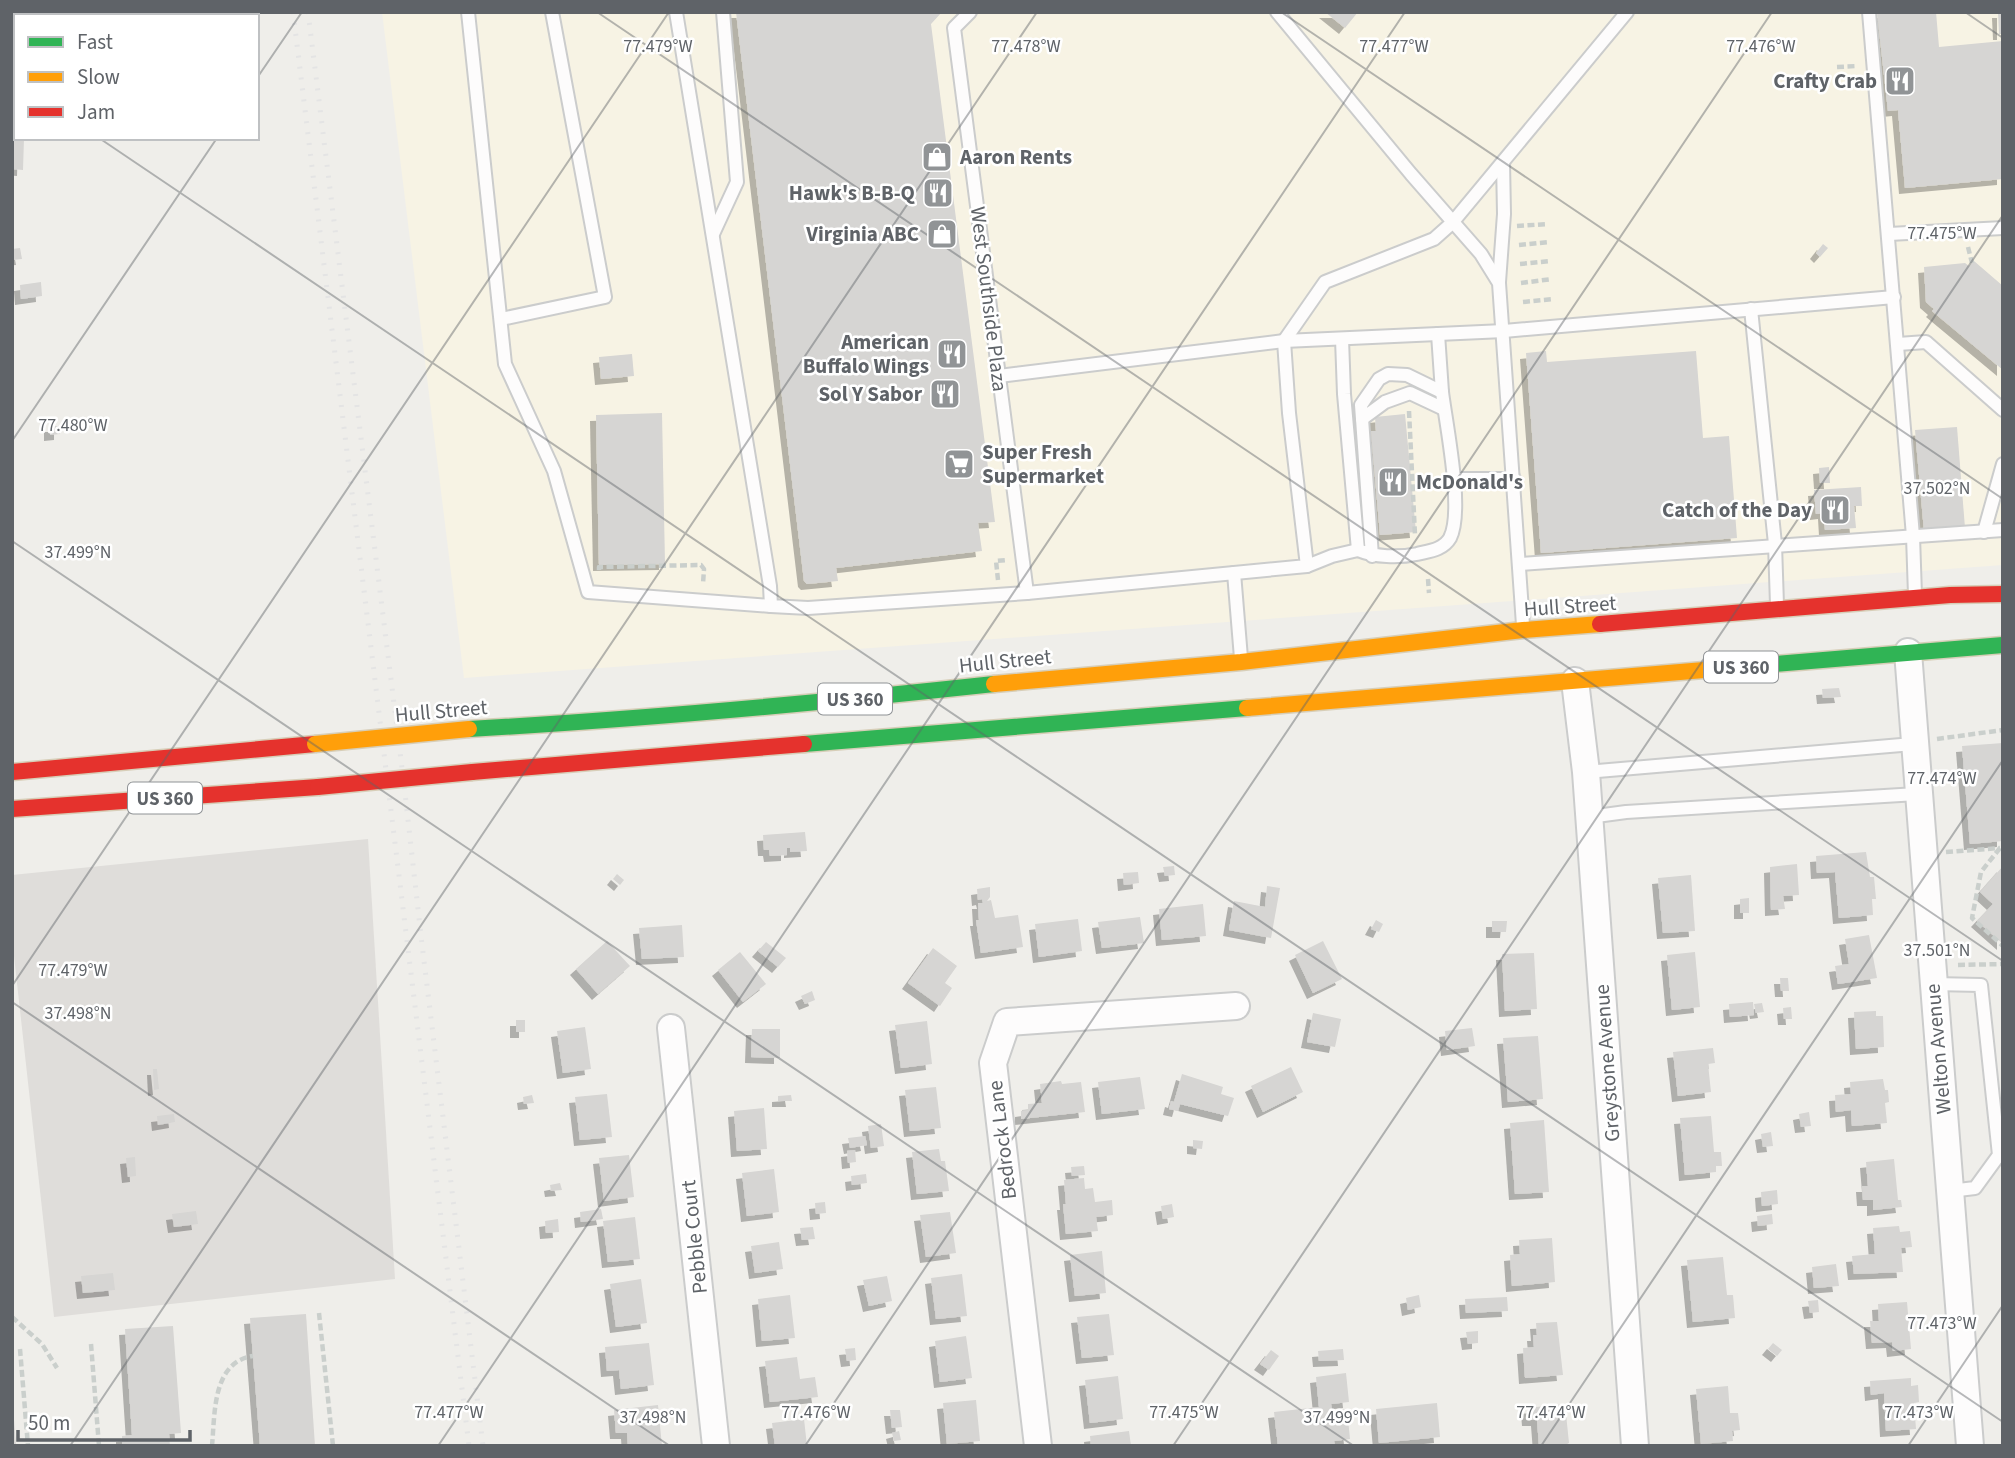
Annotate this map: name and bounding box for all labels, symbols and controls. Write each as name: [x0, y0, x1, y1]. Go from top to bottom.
legend: [14, 14, 259, 140]
text: Fast: [77, 27, 113, 57]
text: 77.479°W: [623, 34, 693, 59]
text: 77.478°W: [991, 34, 1061, 59]
text: 77.477°W: [1359, 34, 1429, 59]
text: 77.476°W: [1726, 34, 1796, 59]
text: Slow: [77, 62, 120, 92]
restaurant icon: Crafty Crab: [1883, 64, 1917, 98]
place label: Crafty Crab: [1773, 66, 1877, 96]
text: Jam: [77, 97, 115, 127]
shop icon: Aaron Rents: [920, 140, 954, 174]
place label: Aaron Rents: [959, 142, 1072, 172]
restaurant icon: Hawk's B-B-Q: [921, 176, 955, 210]
place label: Hawk's B-B-Q: [789, 178, 916, 208]
street label: West Southside Plaza: [963, 205, 1015, 393]
shop icon: Virginia ABC: [925, 217, 959, 251]
place label: Virginia ABC: [805, 219, 919, 249]
text: 77.475°W: [1907, 221, 1977, 246]
place label: American Buffalo Wings: [803, 327, 929, 381]
restaurant icon: American Buffalo Wings: [935, 337, 969, 371]
restaurant icon: Sol Y Sabor: [928, 377, 962, 411]
place label: Sol Y Sabor: [818, 379, 923, 409]
text: 77.480°W: [38, 413, 108, 438]
place label: Super Fresh Supermarket: [982, 437, 1104, 491]
supermarket icon: Super Fresh Supermarket: [942, 447, 976, 481]
restaurant icon: McDonald's: [1376, 465, 1410, 499]
place label: McDonald's: [1416, 467, 1523, 497]
text: 37.502°N: [1904, 476, 1970, 501]
restaurant icon: Catch of the Day: [1818, 493, 1852, 527]
place label: Catch of the Day: [1662, 495, 1812, 525]
text: 37.499°N: [45, 540, 111, 565]
street label: Hull Street: [1523, 588, 1617, 624]
street label: Hull Street: [957, 641, 1053, 681]
road number: US 360: [1704, 652, 1778, 682]
road number: US 360: [818, 684, 892, 714]
street label: Hull Street: [394, 692, 488, 730]
text: 77.474°W: [1907, 766, 1977, 791]
road number: US 360: [128, 782, 202, 814]
text: 37.501°N: [1904, 938, 1970, 963]
text: 77.479°W: [38, 958, 108, 983]
street label: Welton Avenue: [1917, 982, 1959, 1116]
street label: Greystone Avenue: [1587, 983, 1627, 1143]
text: 37.498°N: [45, 1001, 111, 1026]
street label: Bedrock Lane: [980, 1079, 1024, 1201]
street label: Pebble Court: [673, 1179, 715, 1295]
text: 77.473°W: [1907, 1311, 1977, 1336]
scale bar: [18, 1398, 189, 1442]
text: 77.477°W: [414, 1400, 484, 1425]
text: 77.476°W: [781, 1400, 851, 1425]
text: 77.475°W: [1149, 1400, 1219, 1425]
text: 77.474°W: [1516, 1400, 1586, 1425]
text: 77.473°W: [1884, 1400, 1954, 1425]
text: 37.498°N: [620, 1405, 686, 1430]
text: 37.499°N: [1304, 1405, 1370, 1430]
text: 50 m: [28, 1408, 70, 1438]

